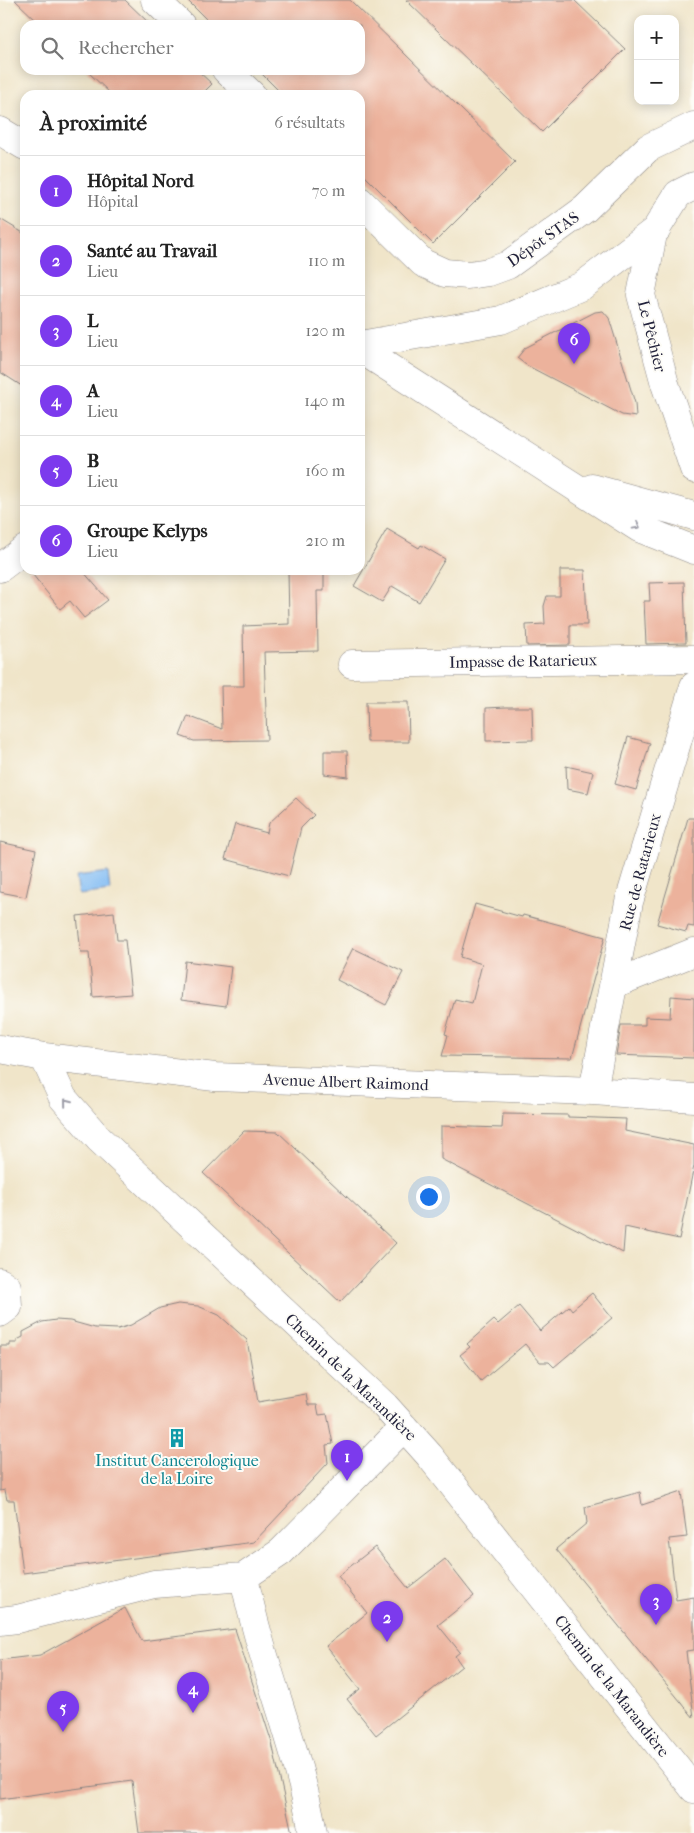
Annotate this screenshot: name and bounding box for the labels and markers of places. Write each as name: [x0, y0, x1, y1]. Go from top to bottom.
pin: 6: [558, 323, 590, 364]
building icon: Institut Cancerologique de la Loire: [166, 1427, 188, 1449]
pin: 1: [331, 1440, 363, 1481]
place label: Institut Cancerologique de la Loire: [95, 1451, 259, 1488]
pin: 3: [640, 1584, 672, 1625]
pin: 2: [371, 1601, 403, 1642]
pin: 4: [177, 1672, 209, 1713]
pin: 5: [47, 1691, 79, 1732]

